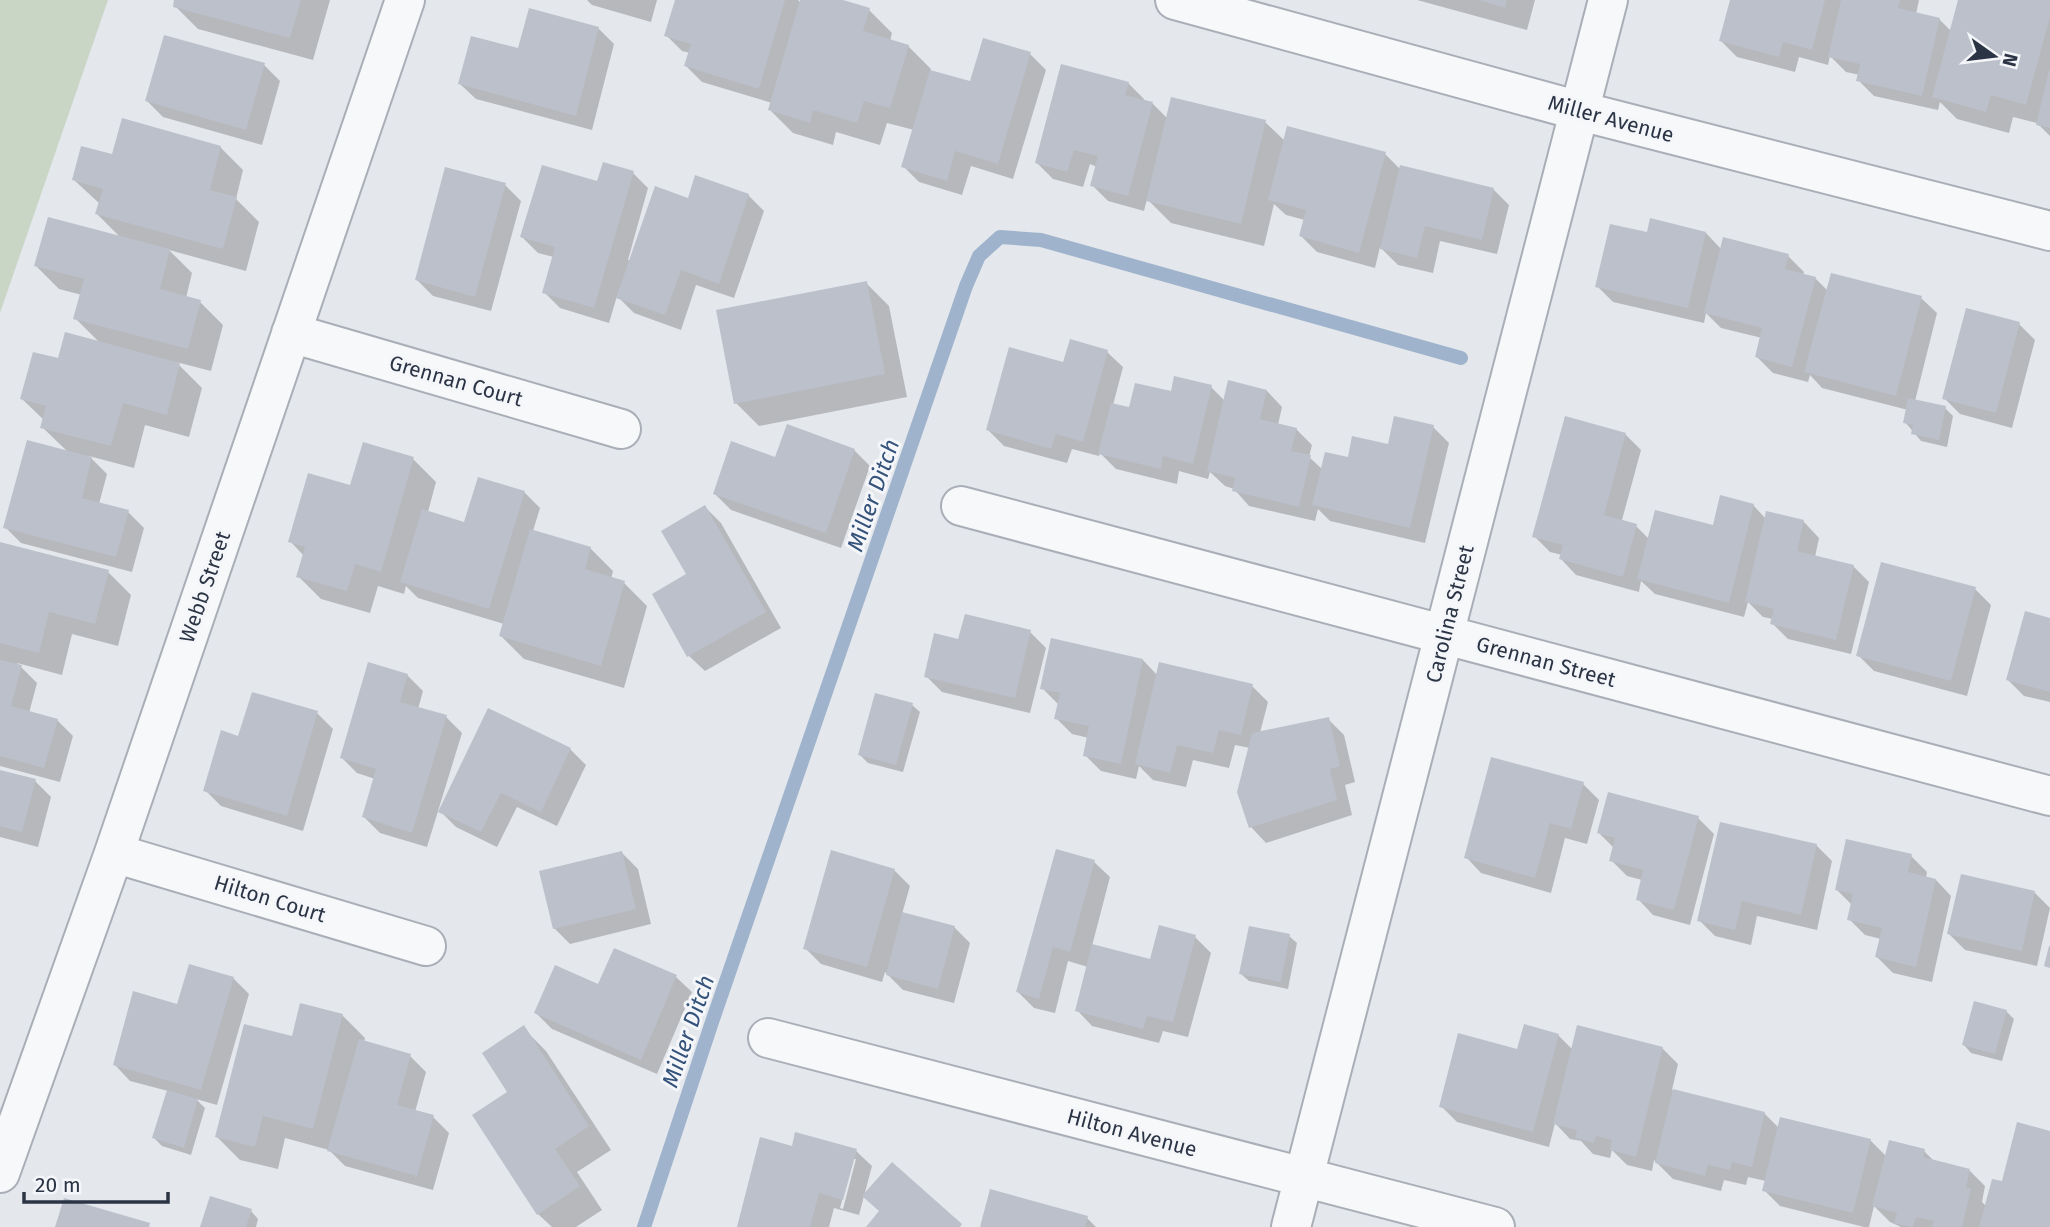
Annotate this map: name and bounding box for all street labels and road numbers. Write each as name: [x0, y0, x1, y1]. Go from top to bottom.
street label: Miller Avenue: [1545, 90, 1677, 148]
street label: Grennan Court: [386, 350, 526, 413]
street label: Webb Street: [174, 528, 236, 646]
street label: Carolina Street: [1420, 542, 1480, 686]
street label: Grennan Street: [1474, 631, 1619, 693]
street label: Hilton Court: [211, 870, 329, 928]
street label: Hilton Avenue: [1064, 1103, 1200, 1163]

